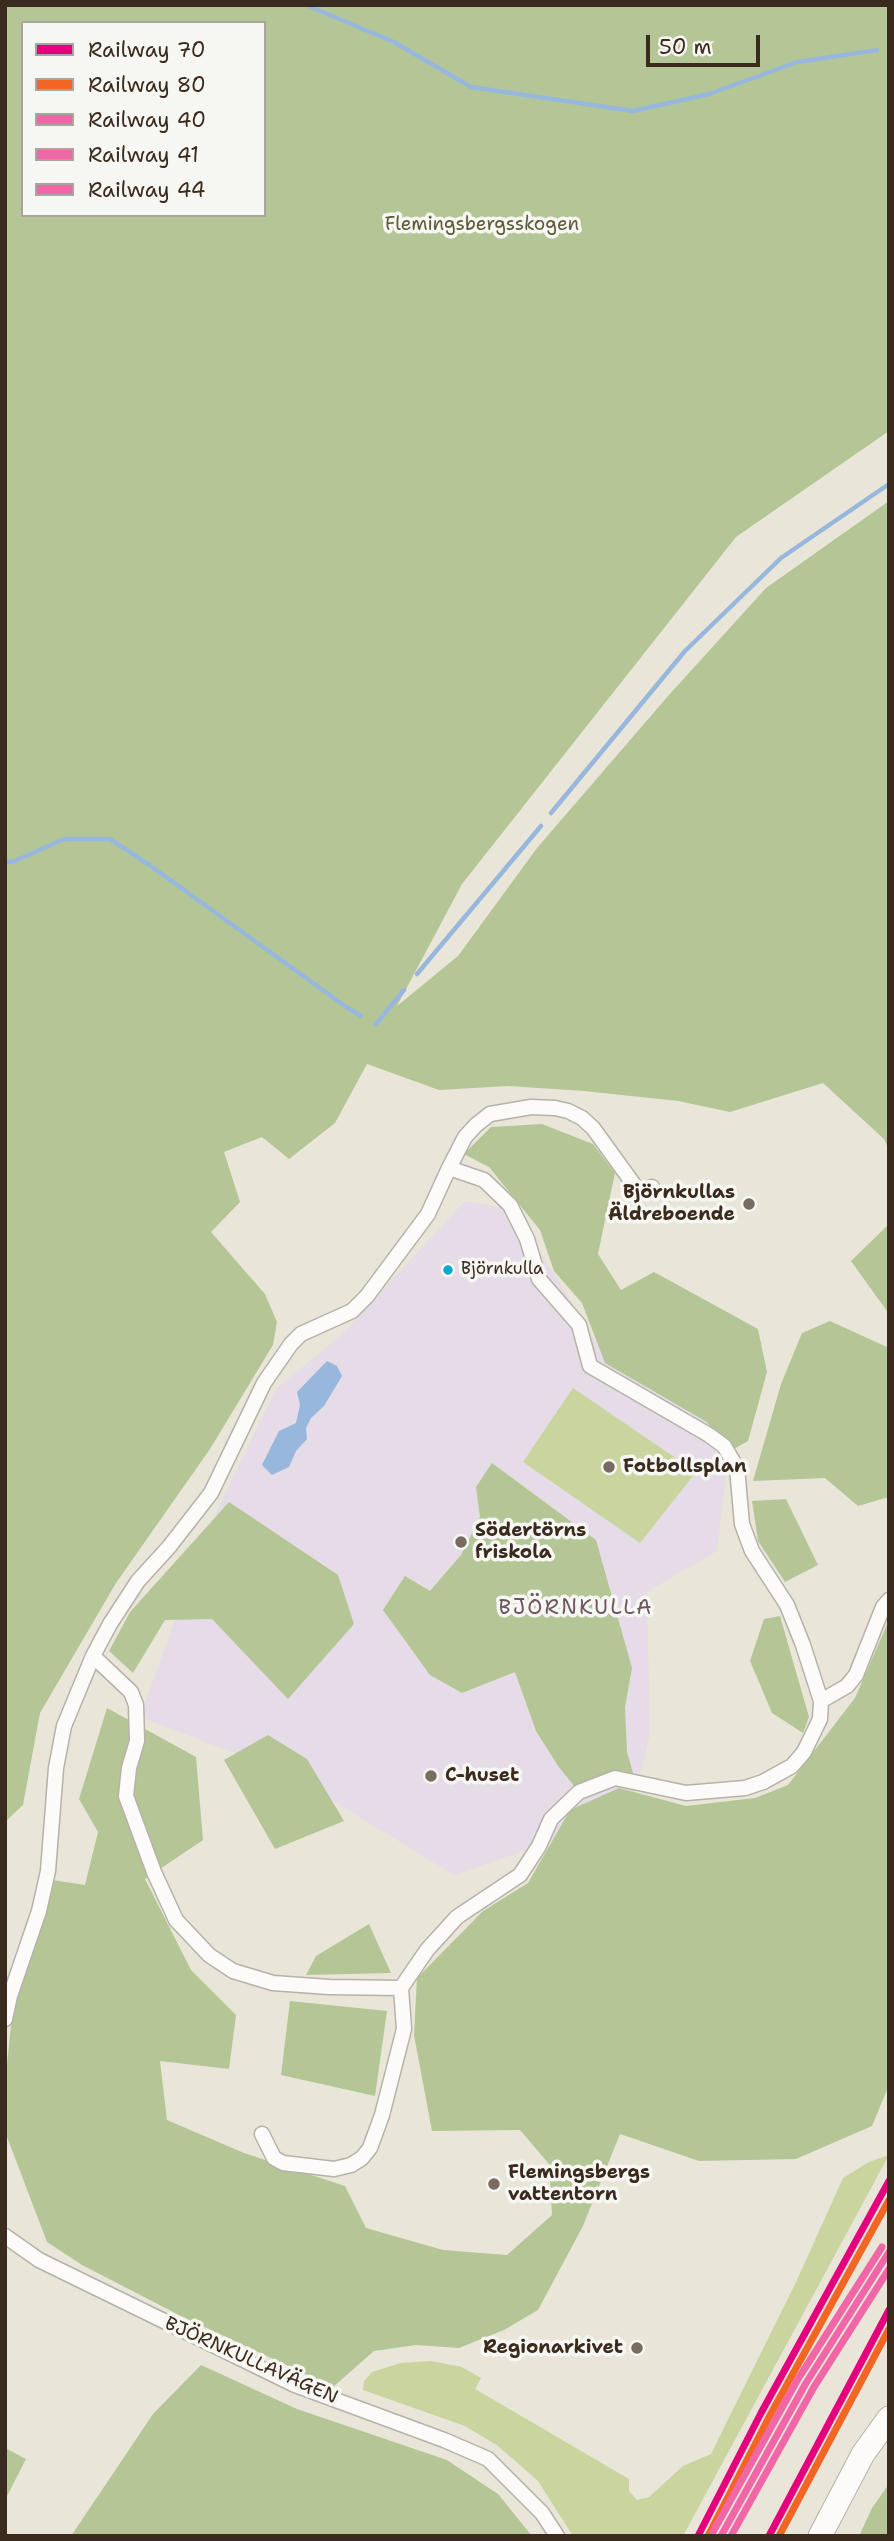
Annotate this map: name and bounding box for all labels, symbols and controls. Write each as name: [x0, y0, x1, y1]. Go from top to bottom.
legend: [21, 21, 266, 217]
scale bar: [649, 21, 763, 65]
text: 50 m: [659, 33, 712, 61]
text: Railway 70: [88, 36, 206, 64]
text: Railway 80: [88, 71, 206, 99]
text: Railway 40: [88, 106, 206, 134]
text: Railway 41: [88, 141, 199, 169]
text: Railway 44: [88, 176, 205, 204]
park label: Flemingsbergsskogen: [385, 214, 579, 236]
place label: Björnkullas Äldreboende: [608, 1182, 735, 1226]
marker: Björnkullas Äldreboende: [741, 1196, 757, 1212]
place label: Björnkulla: [461, 1260, 544, 1280]
marker: Björnkulla: [441, 1263, 455, 1277]
place label: Fotbollsplan: [623, 1456, 747, 1478]
marker: Fotbollsplan: [601, 1459, 617, 1475]
place label: Södertörns friskola: [475, 1520, 586, 1564]
marker: Södertörns friskola: [453, 1534, 469, 1550]
district label: BJÖRNKULLA: [500, 1596, 652, 1622]
place label: C-huset: [445, 1765, 519, 1787]
marker: C-huset: [423, 1768, 439, 1784]
place label: Flemingsbergs vattentorn: [508, 2162, 650, 2206]
marker: Flemingsbergs vattentorn: [486, 2176, 502, 2192]
street label: BJÖRNKULLAVÄGEN: [161, 2313, 341, 2409]
place label: Regionarkivet: [483, 2337, 623, 2359]
marker: Regionarkivet: [629, 2340, 645, 2356]

